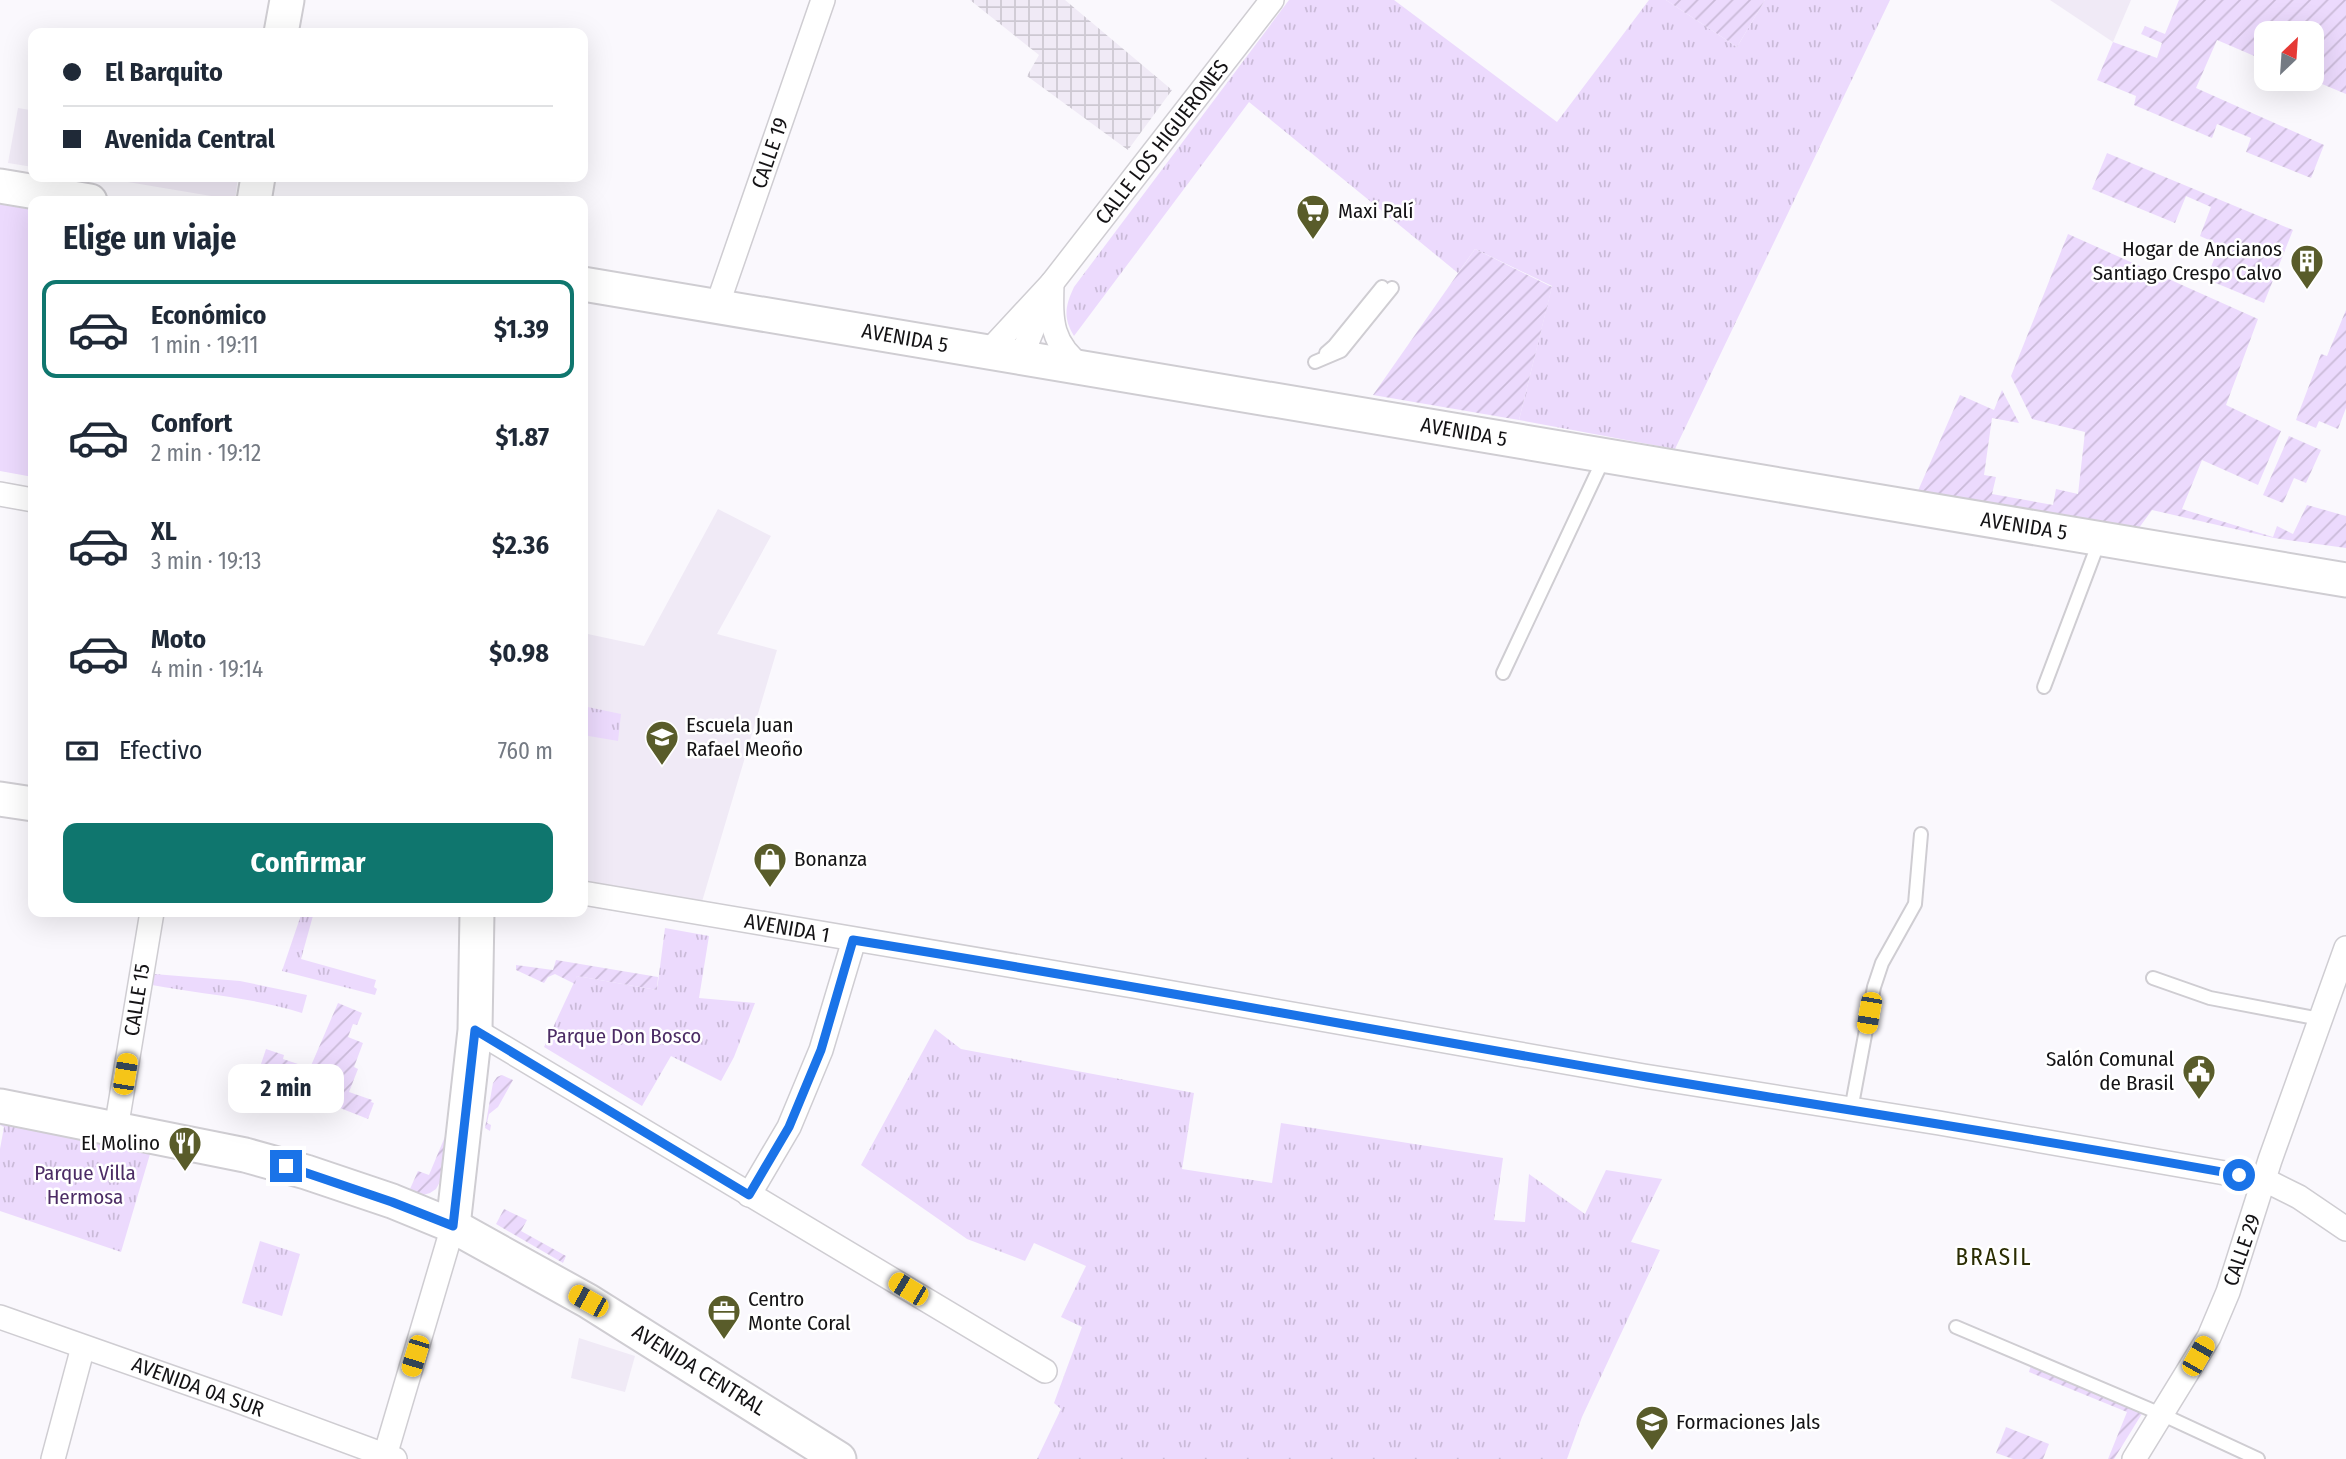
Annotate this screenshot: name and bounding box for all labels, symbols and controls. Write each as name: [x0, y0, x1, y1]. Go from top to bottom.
north arrow: [2254, 21, 2324, 91]
map controls: [2254, 21, 2324, 91]
street label: CALLE LOS HIGUERONES: [1090, 55, 1234, 229]
text: El Barquito: [105, 57, 223, 88]
street label: CALLE 19: [746, 114, 794, 192]
text: Avenida Central: [105, 124, 275, 155]
supermarket icon: Maxi Palí: [1294, 192, 1332, 241]
place label: Maxi Palí: [1338, 198, 1413, 224]
text: Elige un viaje: [63, 219, 236, 257]
place label: Hogar de Ancianos Santiago Crespo Calvo: [2093, 236, 2282, 286]
building icon: Hogar de Ancianos Santiago Crespo Calvo: [2288, 242, 2326, 291]
icon: car: [67, 298, 130, 361]
text: Económico: [151, 300, 266, 331]
text: $1.39: [494, 314, 549, 345]
street label: AVENIDA 5: [860, 318, 950, 358]
text: 1 min · 19:11: [151, 331, 258, 359]
icon: car: [67, 406, 130, 469]
text: Confort: [151, 408, 232, 439]
street label: AVENIDA 5: [1419, 412, 1509, 452]
text: $1.87: [496, 422, 549, 453]
text: 2 min · 19:12: [151, 439, 261, 467]
street label: AVENIDA 5: [1979, 506, 2069, 546]
icon: car: [67, 514, 130, 577]
text: XL: [151, 516, 177, 547]
text: $2.36: [492, 530, 549, 561]
text: 3 min · 19:13: [151, 547, 262, 575]
icon: car: [67, 622, 130, 685]
text: Moto: [151, 624, 206, 655]
text: $0.98: [489, 638, 549, 669]
text: 4 min · 19:14: [151, 655, 263, 683]
place label: Escuela Juan Rafael Meoño: [686, 712, 803, 762]
school or university icon: Escuela Juan Rafael Meoño: [643, 718, 681, 767]
icon: cash: [63, 732, 101, 770]
text: Efectivo: [119, 735, 203, 766]
text: 760 m: [498, 737, 553, 765]
button: Confirmar: [63, 823, 553, 903]
shop icon: Bonanza: [751, 840, 789, 889]
place label: Bonanza: [794, 846, 867, 872]
street label: AVENIDA 1: [743, 908, 831, 948]
street label: CALLE 15: [118, 962, 156, 1038]
car: [1856, 990, 1883, 1036]
park label: Parque Don Bosco: [547, 1023, 701, 1049]
place label: Salón Comunal de Brasil: [2046, 1046, 2174, 1096]
car: [112, 1052, 139, 1096]
public building icon: Salón Comunal de Brasil: [2180, 1052, 2218, 1101]
callout: 2 min: [228, 1064, 344, 1114]
text: 2 min: [261, 1074, 312, 1102]
restaurant icon: El Molino: [166, 1124, 204, 1173]
place label: El Molino: [81, 1130, 160, 1156]
route end: [270, 1150, 302, 1182]
route start: [2223, 1159, 2255, 1191]
park label: Parque Villa Hermosa: [34, 1160, 136, 1210]
street label: CALLE 29: [2218, 1211, 2266, 1289]
district label: BRASIL: [1956, 1243, 2032, 1271]
car: [885, 1269, 932, 1309]
car: [565, 1282, 612, 1320]
place label: Centro Monte Coral: [748, 1286, 851, 1336]
office icon: Centro Monte Coral: [705, 1292, 743, 1341]
street label: AVENIDA CENTRAL: [628, 1319, 771, 1422]
car: [399, 1333, 432, 1379]
car: [2179, 1333, 2218, 1379]
street label: AVENIDA 0A SUR: [128, 1351, 268, 1423]
school or university icon: Formaciones Jals: [1633, 1403, 1671, 1452]
place label: Formaciones Jals: [1676, 1409, 1820, 1435]

